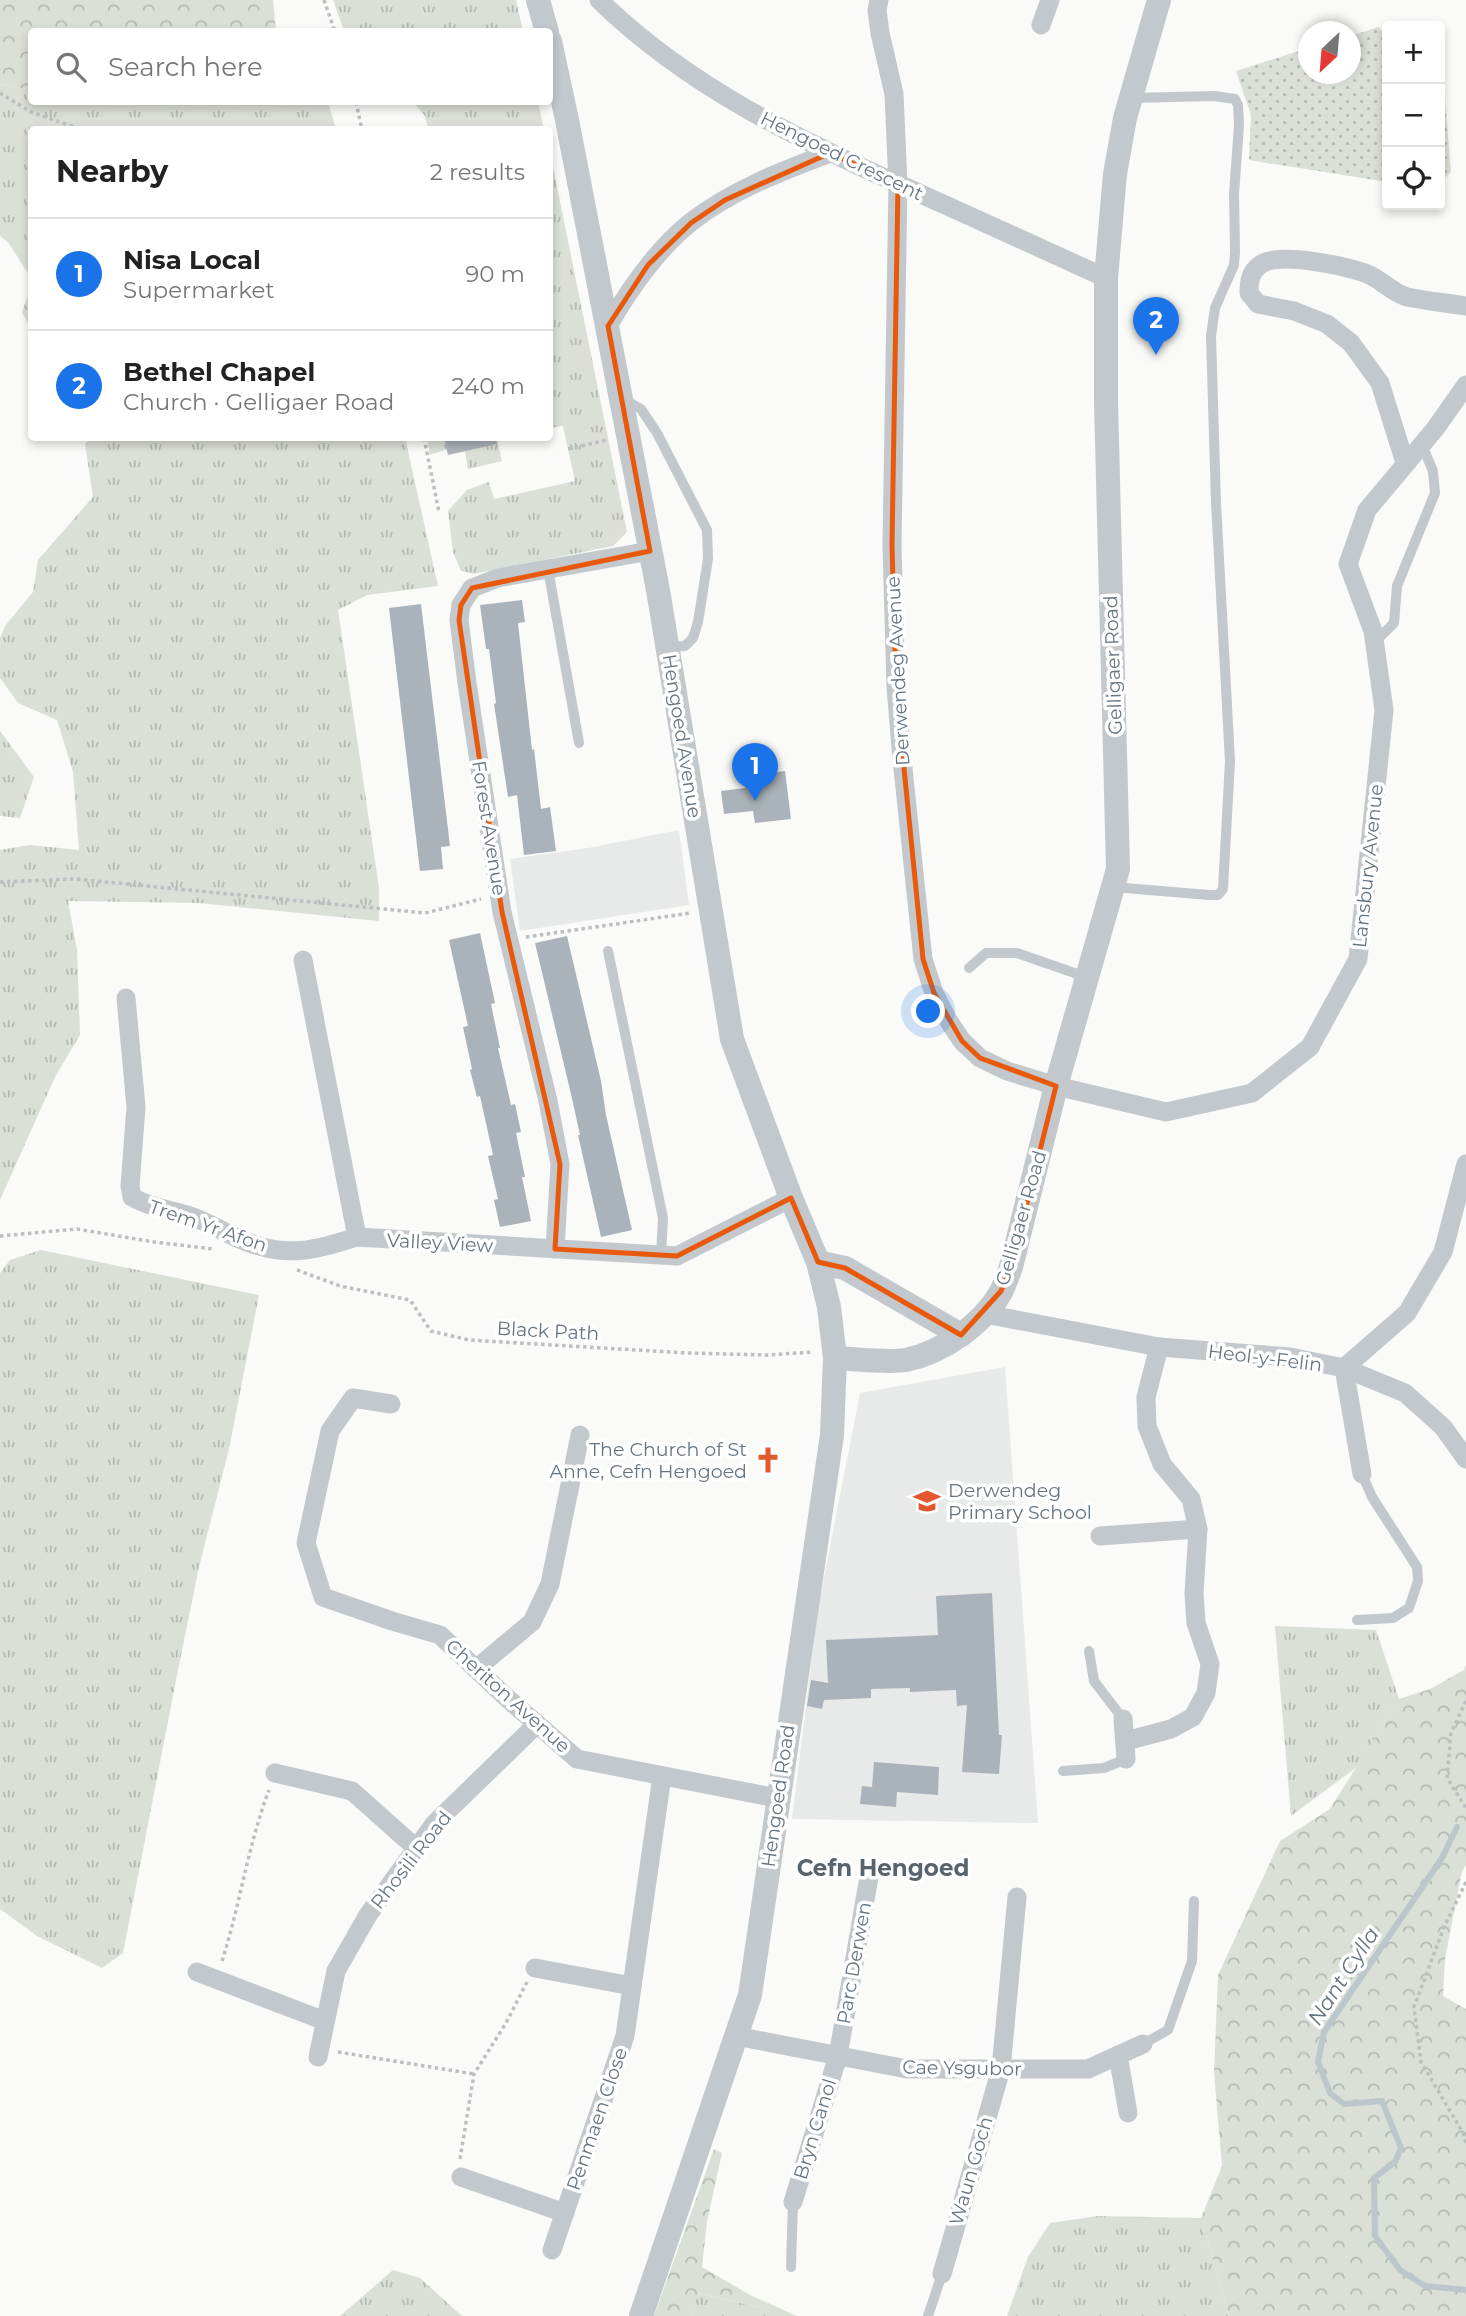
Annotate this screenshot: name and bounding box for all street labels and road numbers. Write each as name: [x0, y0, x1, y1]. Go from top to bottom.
street label: Hengoed Crescent: [757, 107, 927, 206]
street label: Derwendeg Avenue: [882, 576, 914, 766]
street label: Gelligaer Road: [1099, 595, 1127, 735]
street label: Hengoed Avenue: [658, 652, 706, 820]
street label: Forest Avenue: [467, 759, 511, 897]
street label: Lansbury Avenue: [1348, 783, 1388, 949]
street label: Gelligaer Road: [991, 1148, 1051, 1288]
street label: Trem Yr Afon: [146, 1195, 270, 1257]
street label: Valley View: [386, 1229, 494, 1257]
street label: Black Path: [496, 1317, 600, 1345]
street label: Heol-y-Felin: [1207, 1340, 1323, 1376]
street label: Cheriton Avenue: [441, 1634, 575, 1758]
street label: Hengoed Road: [757, 1723, 799, 1869]
street label: Rhosili Road: [366, 1807, 456, 1913]
street label: Parc Derwen: [832, 1900, 876, 2026]
street label: Penmaen Close: [562, 2045, 632, 2193]
street label: Cae Ysgubor: [902, 2055, 1022, 2081]
street label: Bryn Canol: [789, 2076, 841, 2182]
street label: Waun Goch: [945, 2114, 997, 2228]

